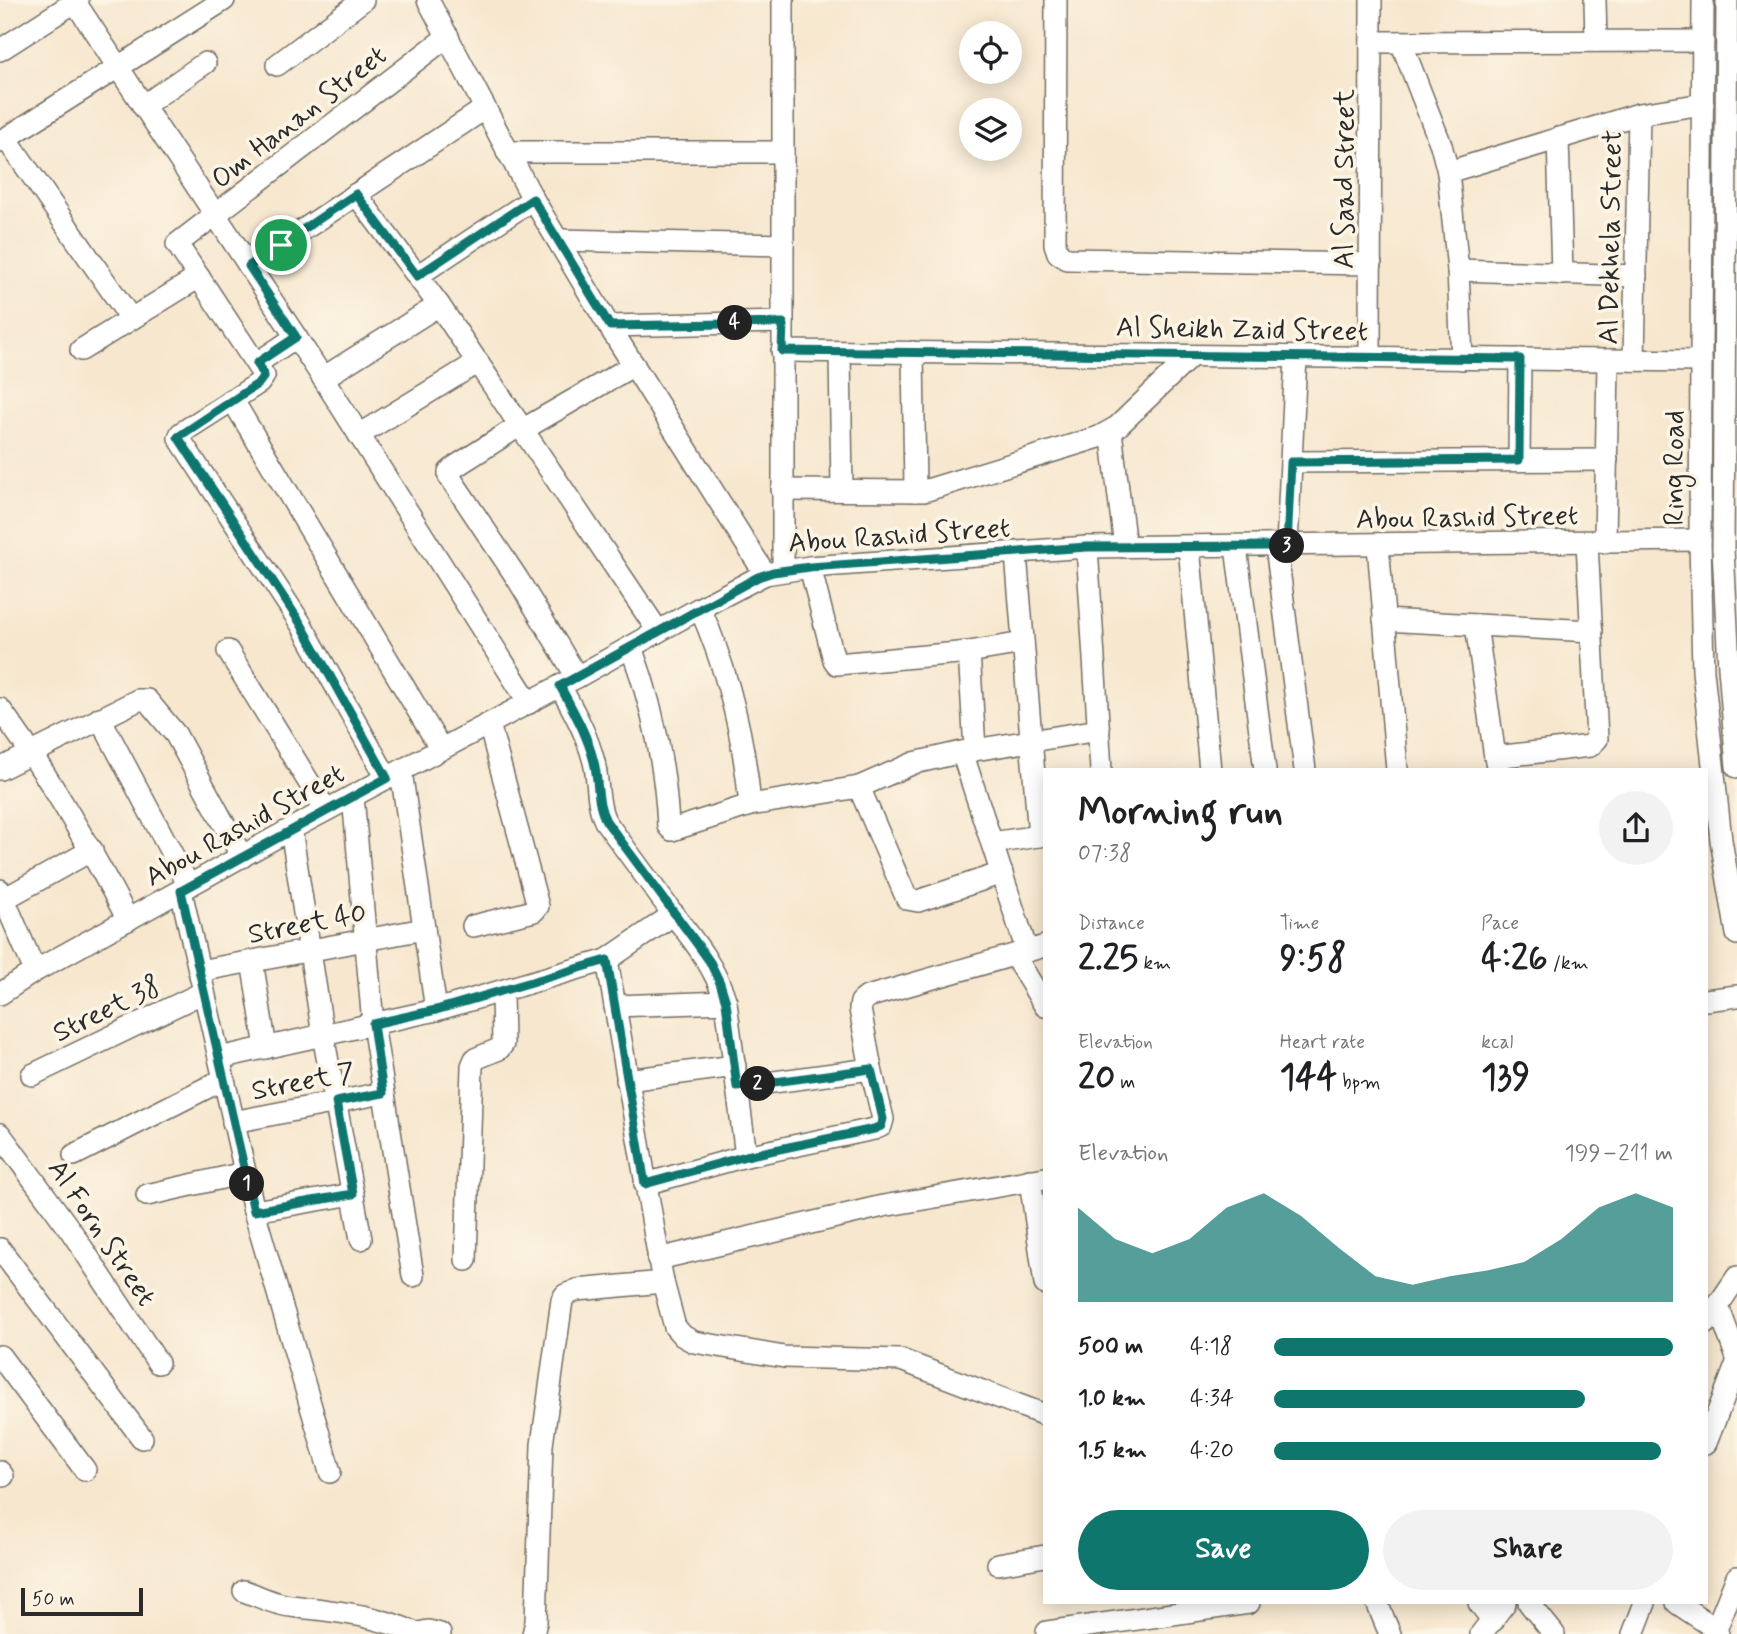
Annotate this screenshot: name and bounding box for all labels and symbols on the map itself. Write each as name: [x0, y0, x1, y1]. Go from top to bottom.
street label: Om Hanan Street: [204, 38, 395, 198]
street label: Al Saad Street: [1327, 89, 1364, 269]
street label: Al Dekhela Street: [1591, 129, 1632, 345]
pin: [251, 215, 311, 275]
pin: 4: [718, 306, 752, 340]
street label: Al Sheikh Zaid Street: [1115, 310, 1368, 351]
street label: Ring Road: [1657, 410, 1696, 526]
street label: Abou Rashid Street: [1355, 498, 1579, 539]
street label: Abou Rashid Street: [787, 510, 1012, 563]
pin: 3: [1270, 528, 1304, 564]
street label: Abou Rashid Street: [139, 756, 352, 896]
street label: Street 40: [245, 895, 370, 954]
street label: Street 38: [47, 968, 167, 1052]
street label: Street 7: [249, 1054, 358, 1111]
pin: 2: [740, 1066, 776, 1102]
street label: Al Forn Street: [38, 1153, 164, 1314]
pin: 1: [230, 1166, 264, 1202]
scale bar: [21, 1585, 144, 1617]

